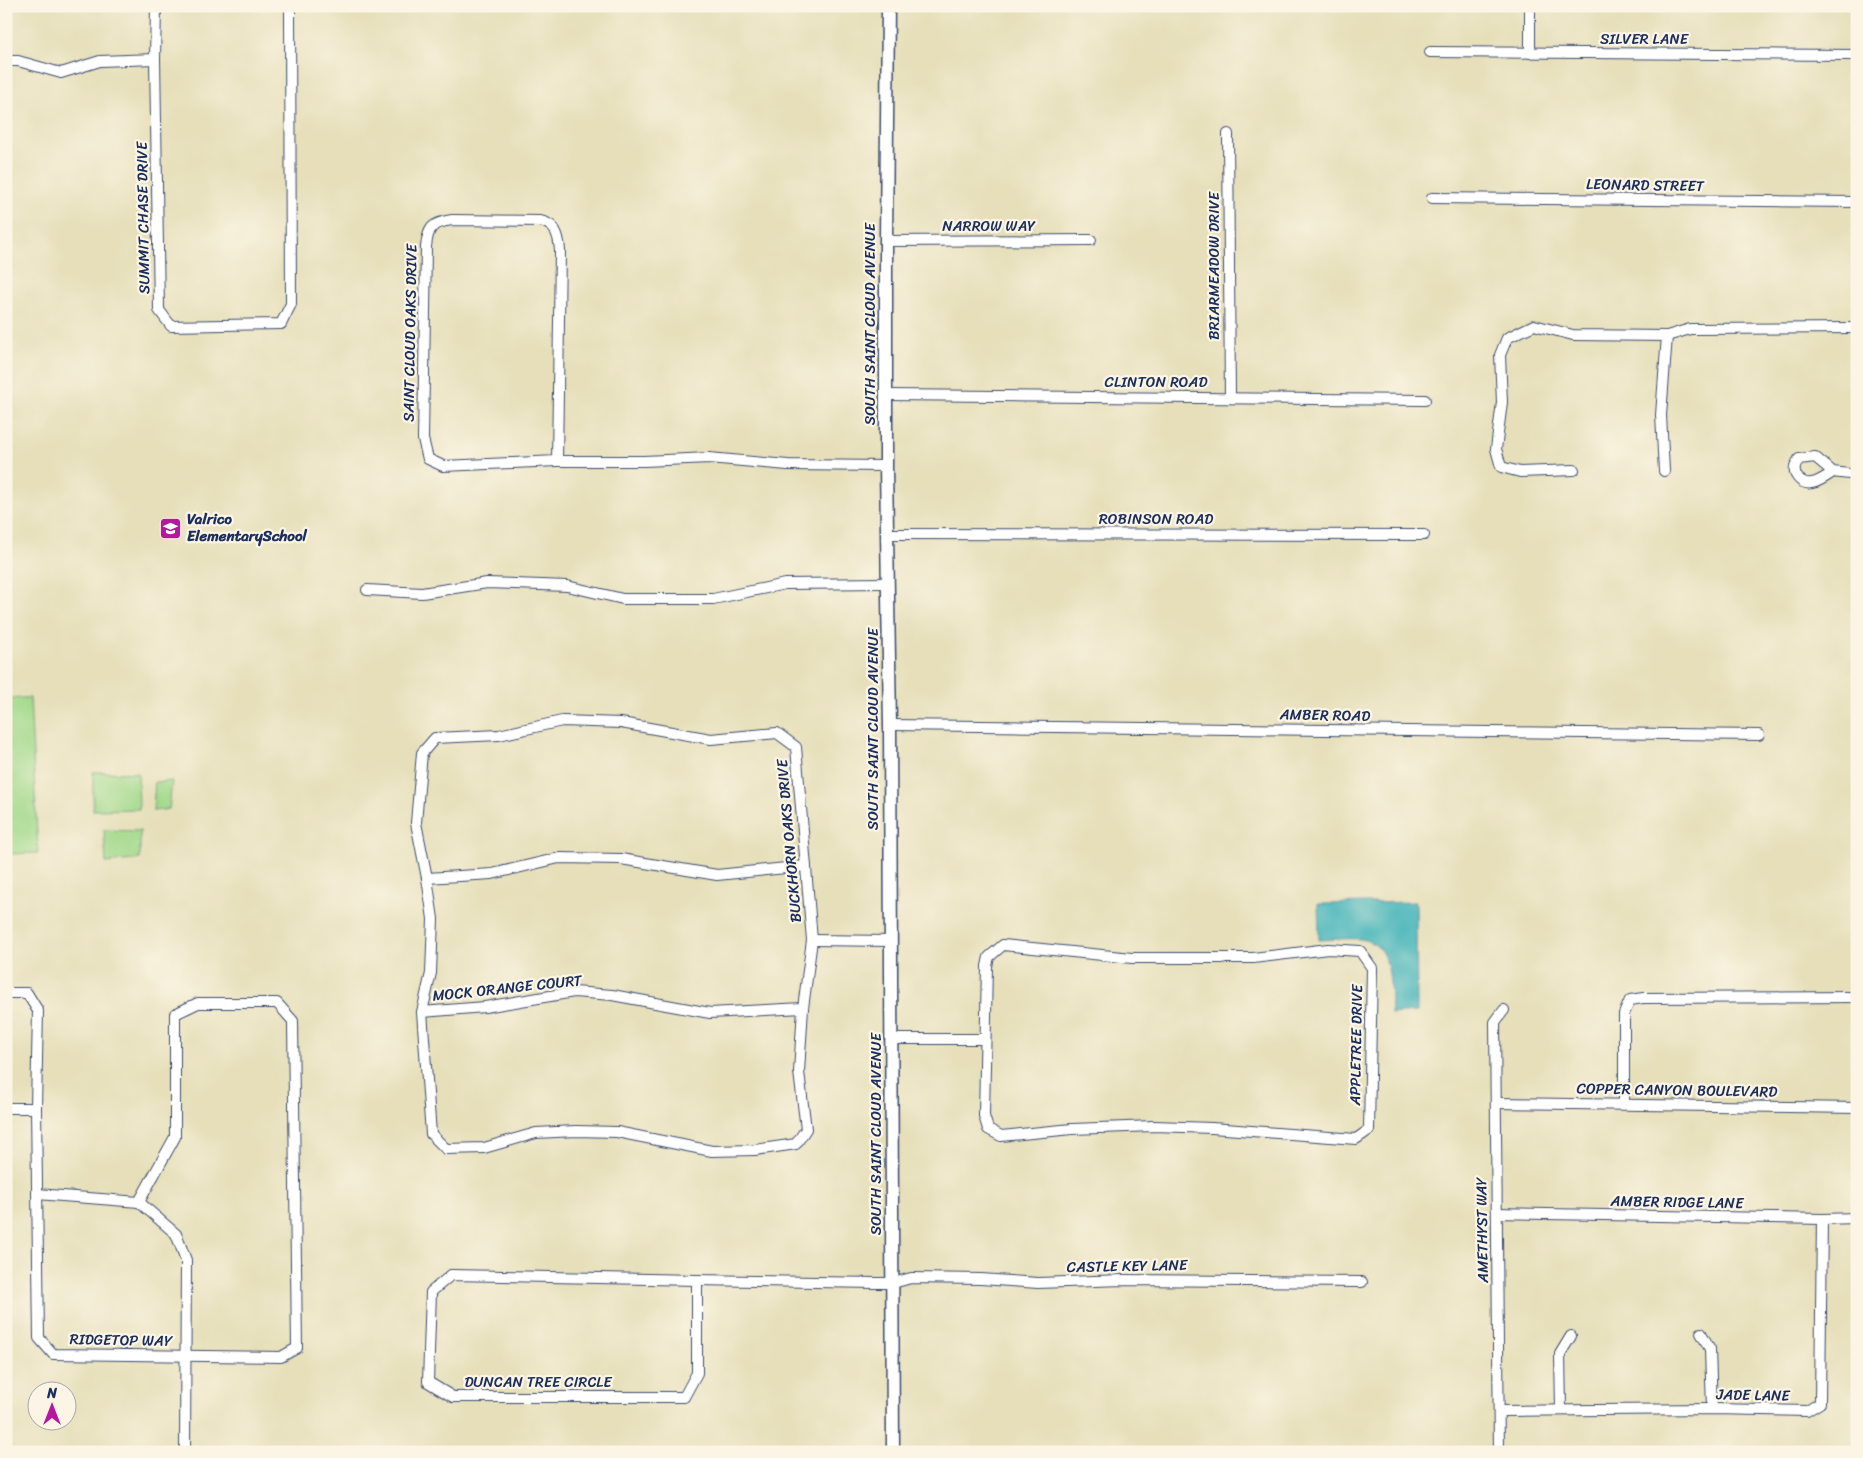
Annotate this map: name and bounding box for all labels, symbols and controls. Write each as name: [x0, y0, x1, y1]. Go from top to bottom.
street label: SILVER LANE: [1600, 26, 1690, 52]
street label: SUMMIT CHASE DRIVE: [129, 140, 157, 294]
street label: LEONARD STREET: [1586, 171, 1705, 199]
street label: BRIARMEADOW DRIVE: [1201, 190, 1227, 340]
street label: NARROW WAY: [942, 213, 1036, 239]
street label: SOUTH SAINT CLOUD AVENUE: [857, 221, 883, 425]
street label: SAINT CLOUD OAKS DRIVE: [395, 242, 425, 422]
street label: CLINTON ROAD: [1105, 369, 1207, 395]
place label: Valrico ElementarySchool: [187, 506, 308, 549]
street label: ROBINSON ROAD: [1099, 506, 1213, 532]
school or university icon: Valrico ElementarySchool: [159, 516, 183, 540]
street label: SOUTH SAINT CLOUD AVENUE: [860, 626, 886, 830]
street label: AMBER ROAD: [1279, 701, 1370, 729]
street label: BUCKHORN OAKS DRIVE: [769, 757, 809, 924]
street label: MOCK ORANGE COURT: [431, 967, 585, 1009]
street label: APPLETREE DRIVE: [1342, 983, 1370, 1107]
street label: SOUTH SAINT CLOUD AVENUE: [863, 1031, 889, 1235]
street label: COPPER CANYON BOULEVARD: [1576, 1075, 1778, 1105]
street label: AMETHYST WAY: [1468, 1176, 1496, 1284]
street label: AMBER RIDGE LANE: [1609, 1188, 1745, 1216]
street label: CASTLE KEY LANE: [1067, 1252, 1189, 1280]
street label: RIDGETOP WAY: [69, 1326, 174, 1354]
street label: DUNCAN TREE CIRCLE: [464, 1369, 613, 1395]
north arrow: [28, 1380, 78, 1430]
text: N: [46, 1381, 57, 1406]
street label: JADE LANE: [1715, 1381, 1792, 1409]

